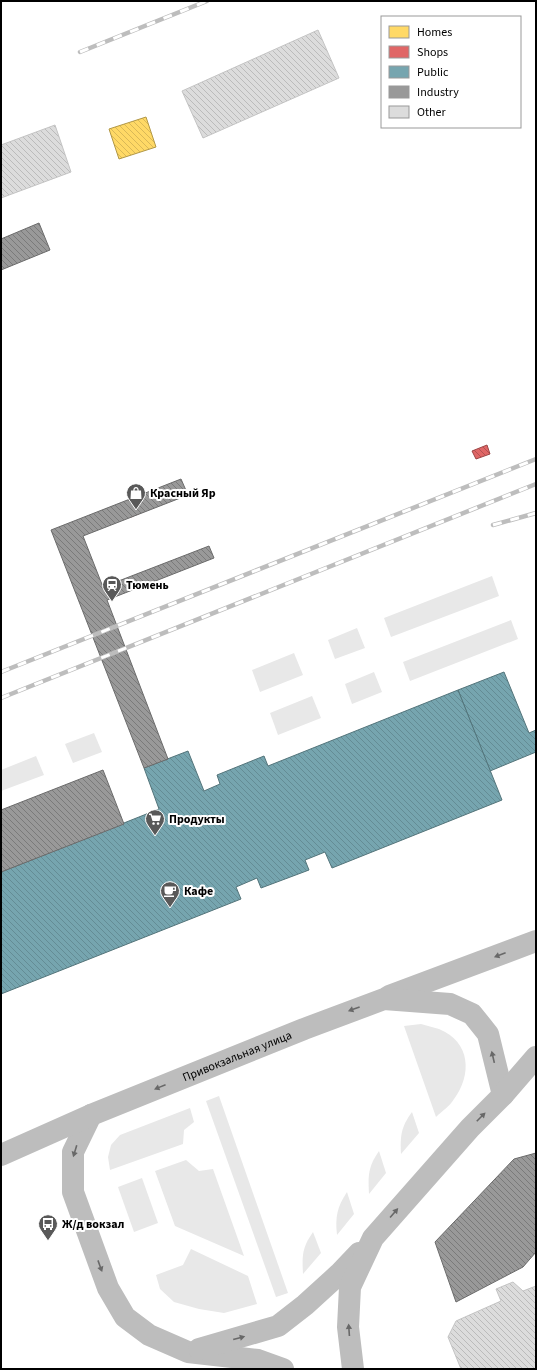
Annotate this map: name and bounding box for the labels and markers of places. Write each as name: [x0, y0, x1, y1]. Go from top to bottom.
shop icon: Красный Яр: [125, 482, 147, 510]
place label: Красный Яр: [150, 485, 216, 502]
station icon: Тюмень: [101, 574, 123, 602]
place label: Тюмень: [126, 577, 169, 594]
supermarket icon: Продукты: [144, 808, 166, 836]
place label: Продукты: [169, 811, 225, 828]
cafe icon: Кафе: [159, 880, 181, 908]
place label: Кафе: [184, 883, 213, 900]
bus stop icon: Ж/д вокзал: [37, 1213, 59, 1241]
place label: Ж/д вокзал: [62, 1216, 125, 1233]

